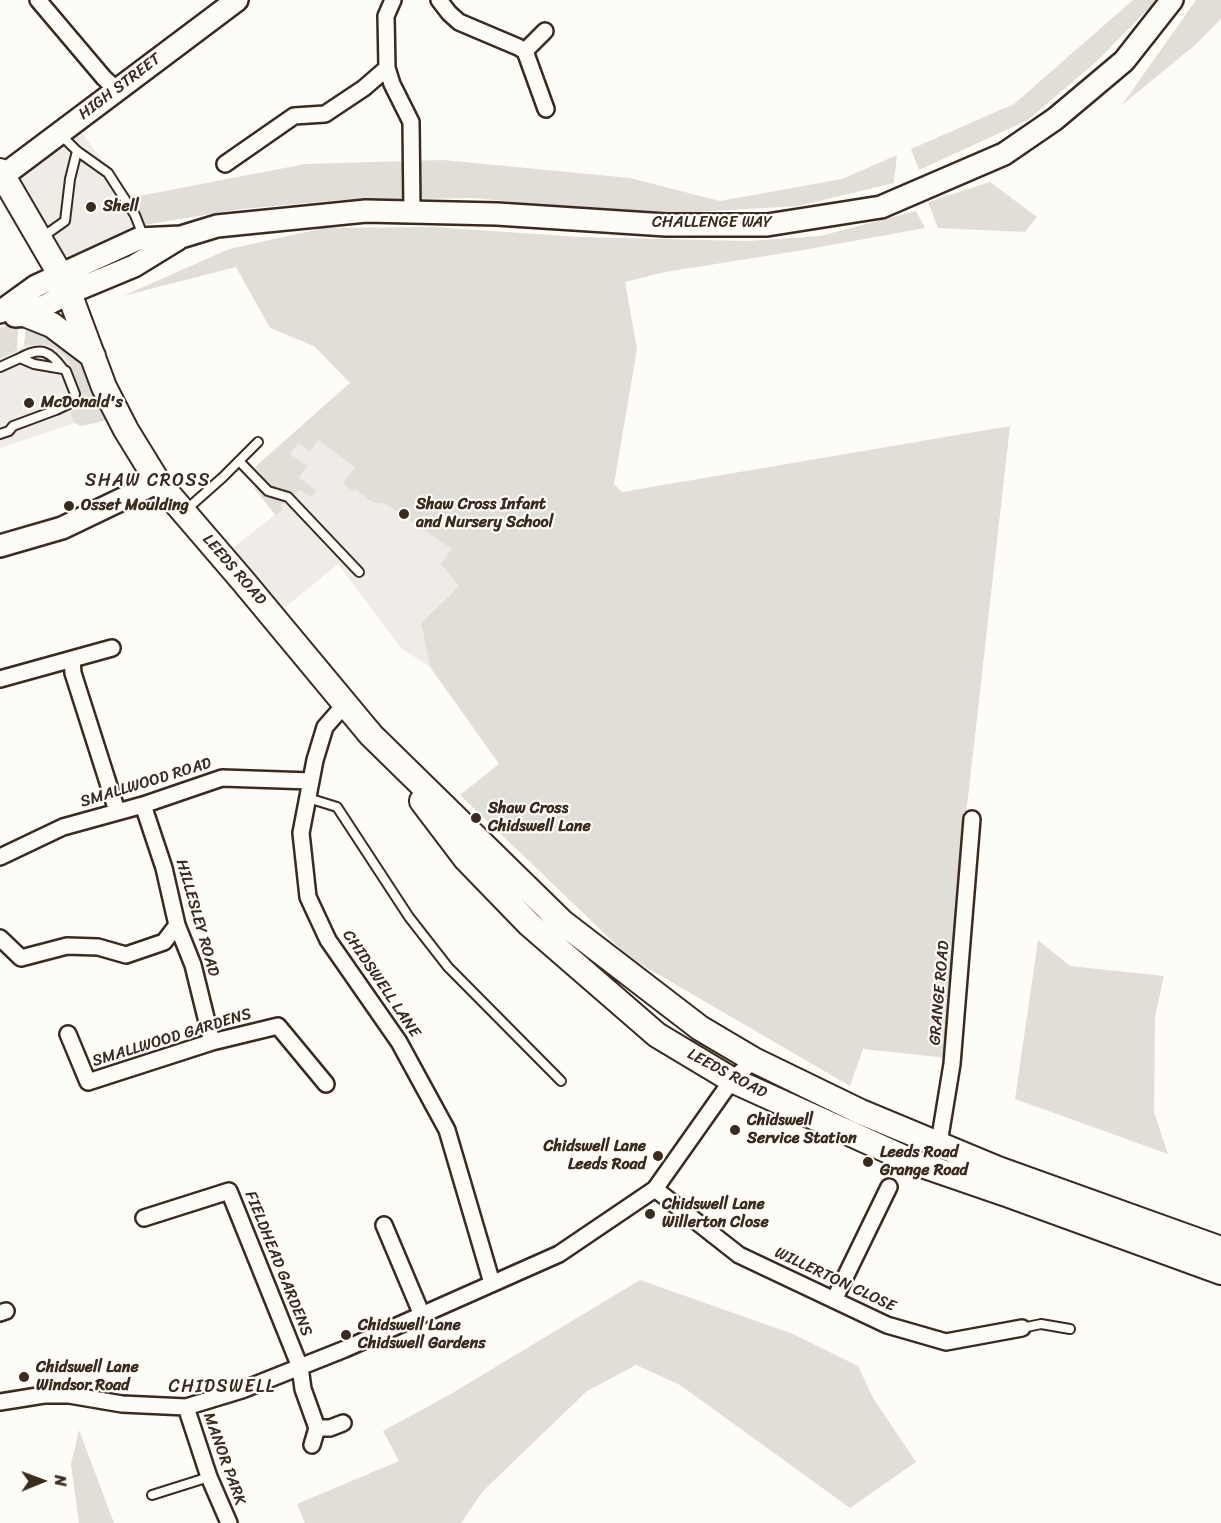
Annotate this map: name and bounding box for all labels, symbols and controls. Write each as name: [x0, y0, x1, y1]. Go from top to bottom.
street label: HIGH STREET: [75, 50, 165, 124]
place label: Shell: [103, 197, 139, 217]
marker: Shell: [84, 200, 98, 214]
street label: CHALLENGE WAY: [652, 213, 772, 233]
place label: McDonald's: [41, 393, 123, 413]
marker: McDonald's: [22, 396, 36, 410]
district label: SHAW CROSS: [86, 470, 210, 492]
place label: Shaw Cross Infant and Nursery School: [416, 495, 553, 533]
place label: Osset Moulding: [81, 496, 189, 516]
marker: Osset Moulding: [62, 499, 76, 513]
marker: Shaw Cross Infant and Nursery School: [397, 507, 411, 521]
street label: LEEDS ROAD: [198, 531, 270, 609]
street label: SMALLWOOD ROAD: [78, 754, 214, 812]
place label: Shaw Cross Chidswell Lane: [488, 799, 591, 837]
marker: Shaw Cross Chidswell Lane: [469, 811, 483, 825]
street label: HILLESLEY ROAD: [171, 857, 223, 979]
street label: CHIDSWELL LANE: [338, 927, 424, 1041]
street label: GRANGE ROAD: [926, 940, 954, 1046]
street label: SMALLWOOD GARDENS: [90, 1005, 254, 1071]
street label: LEEDS ROAD: [684, 1045, 770, 1103]
place label: Chidswell Service Station: [747, 1111, 857, 1149]
marker: Chidswell Service Station: [728, 1123, 742, 1137]
place label: Chidswell Lane Leeds Road: [543, 1137, 646, 1175]
place label: Leeds Road Grange Road: [880, 1143, 968, 1181]
marker: Chidswell Lane Leeds Road: [651, 1149, 665, 1163]
marker: Leeds Road Grange Road: [861, 1155, 875, 1169]
street label: FIELDHEAD GARDENS: [240, 1189, 316, 1339]
place label: Chidswell Lane Willerton Close: [662, 1195, 769, 1233]
marker: Chidswell Lane Willerton Close: [643, 1207, 657, 1221]
street label: WILLERTON CLOSE: [771, 1244, 899, 1316]
place label: Chidswell Lane Chidswell Gardens: [358, 1316, 486, 1354]
marker: Chidswell Lane Chidswell Gardens: [339, 1328, 353, 1342]
place label: Chidswell Lane Windsor Road: [36, 1358, 139, 1396]
marker: Chidswell Lane Windsor Road: [17, 1370, 31, 1384]
district label: CHIDSWELL: [168, 1376, 276, 1398]
street label: MANOR PARK: [198, 1410, 250, 1508]
north arrow: [12, 1451, 72, 1511]
text: N: [46, 1475, 75, 1486]

